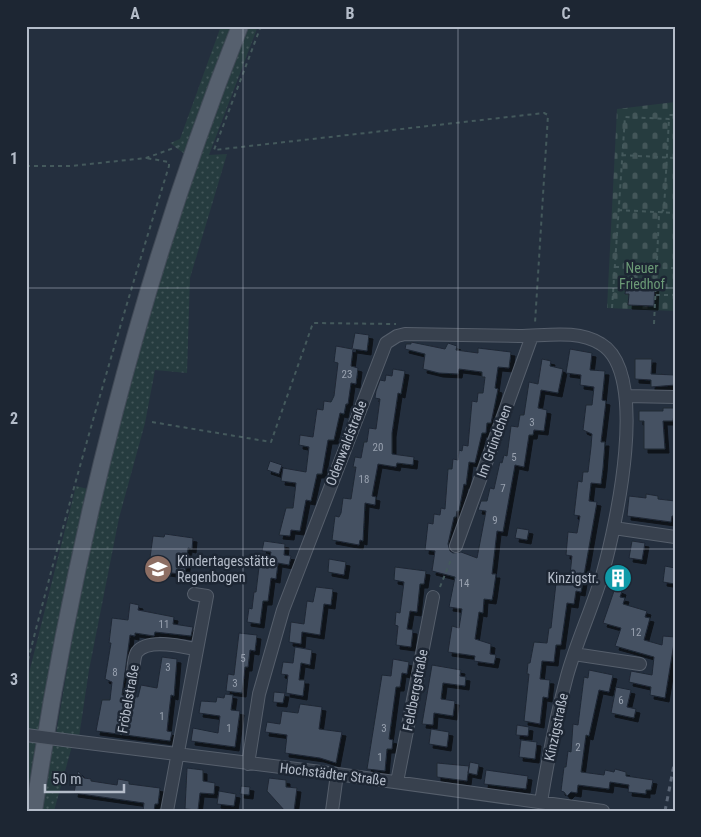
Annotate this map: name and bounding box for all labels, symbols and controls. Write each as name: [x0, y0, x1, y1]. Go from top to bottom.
text: A: [130, 4, 140, 23]
text: B: [346, 4, 355, 23]
text: C: [561, 4, 571, 23]
text: 1: [10, 149, 18, 168]
park label: Neuer Friedhof: [619, 260, 665, 292]
house number: 23: [342, 368, 352, 381]
street label: Odenwaldstraße: [322, 398, 370, 488]
street label: Im Gründchen: [473, 402, 515, 480]
text: 2: [10, 409, 18, 428]
house number: 3: [529, 416, 535, 429]
house number: 20: [373, 441, 383, 454]
house number: 5: [511, 451, 517, 464]
house number: 18: [359, 473, 369, 486]
house number: 7: [500, 482, 506, 495]
house number: 9: [492, 514, 498, 527]
place label: Kindertagesstätte Regenbogen: [177, 553, 276, 585]
school or university icon: Kindertagesstätte Regenbogen: [143, 554, 173, 584]
building icon: Kinzigstr.: [603, 563, 633, 593]
place label: Kinzigstr.: [547, 570, 599, 586]
house number: 14: [459, 577, 470, 590]
house number: 11: [159, 618, 169, 631]
house number: 12: [631, 626, 641, 639]
street label: Feldbergstraße: [399, 647, 431, 732]
house number: 5: [240, 652, 246, 665]
house number: 3: [165, 661, 171, 674]
street label: Fröbelstraße: [114, 663, 142, 735]
house number: 8: [112, 666, 118, 679]
text: 3: [10, 670, 18, 689]
house number: 3: [232, 677, 238, 690]
street label: Kinzigstraße: [541, 691, 571, 762]
house number: 6: [618, 694, 624, 707]
house number: 1: [159, 710, 165, 723]
house number: 1: [226, 722, 232, 735]
house number: 3: [381, 722, 387, 735]
house number: 2: [575, 741, 581, 754]
house number: 1: [377, 751, 383, 764]
street label: Hochstädter Straße: [279, 760, 388, 789]
scale bar: [45, 762, 124, 794]
text: 50 m: [52, 770, 82, 788]

